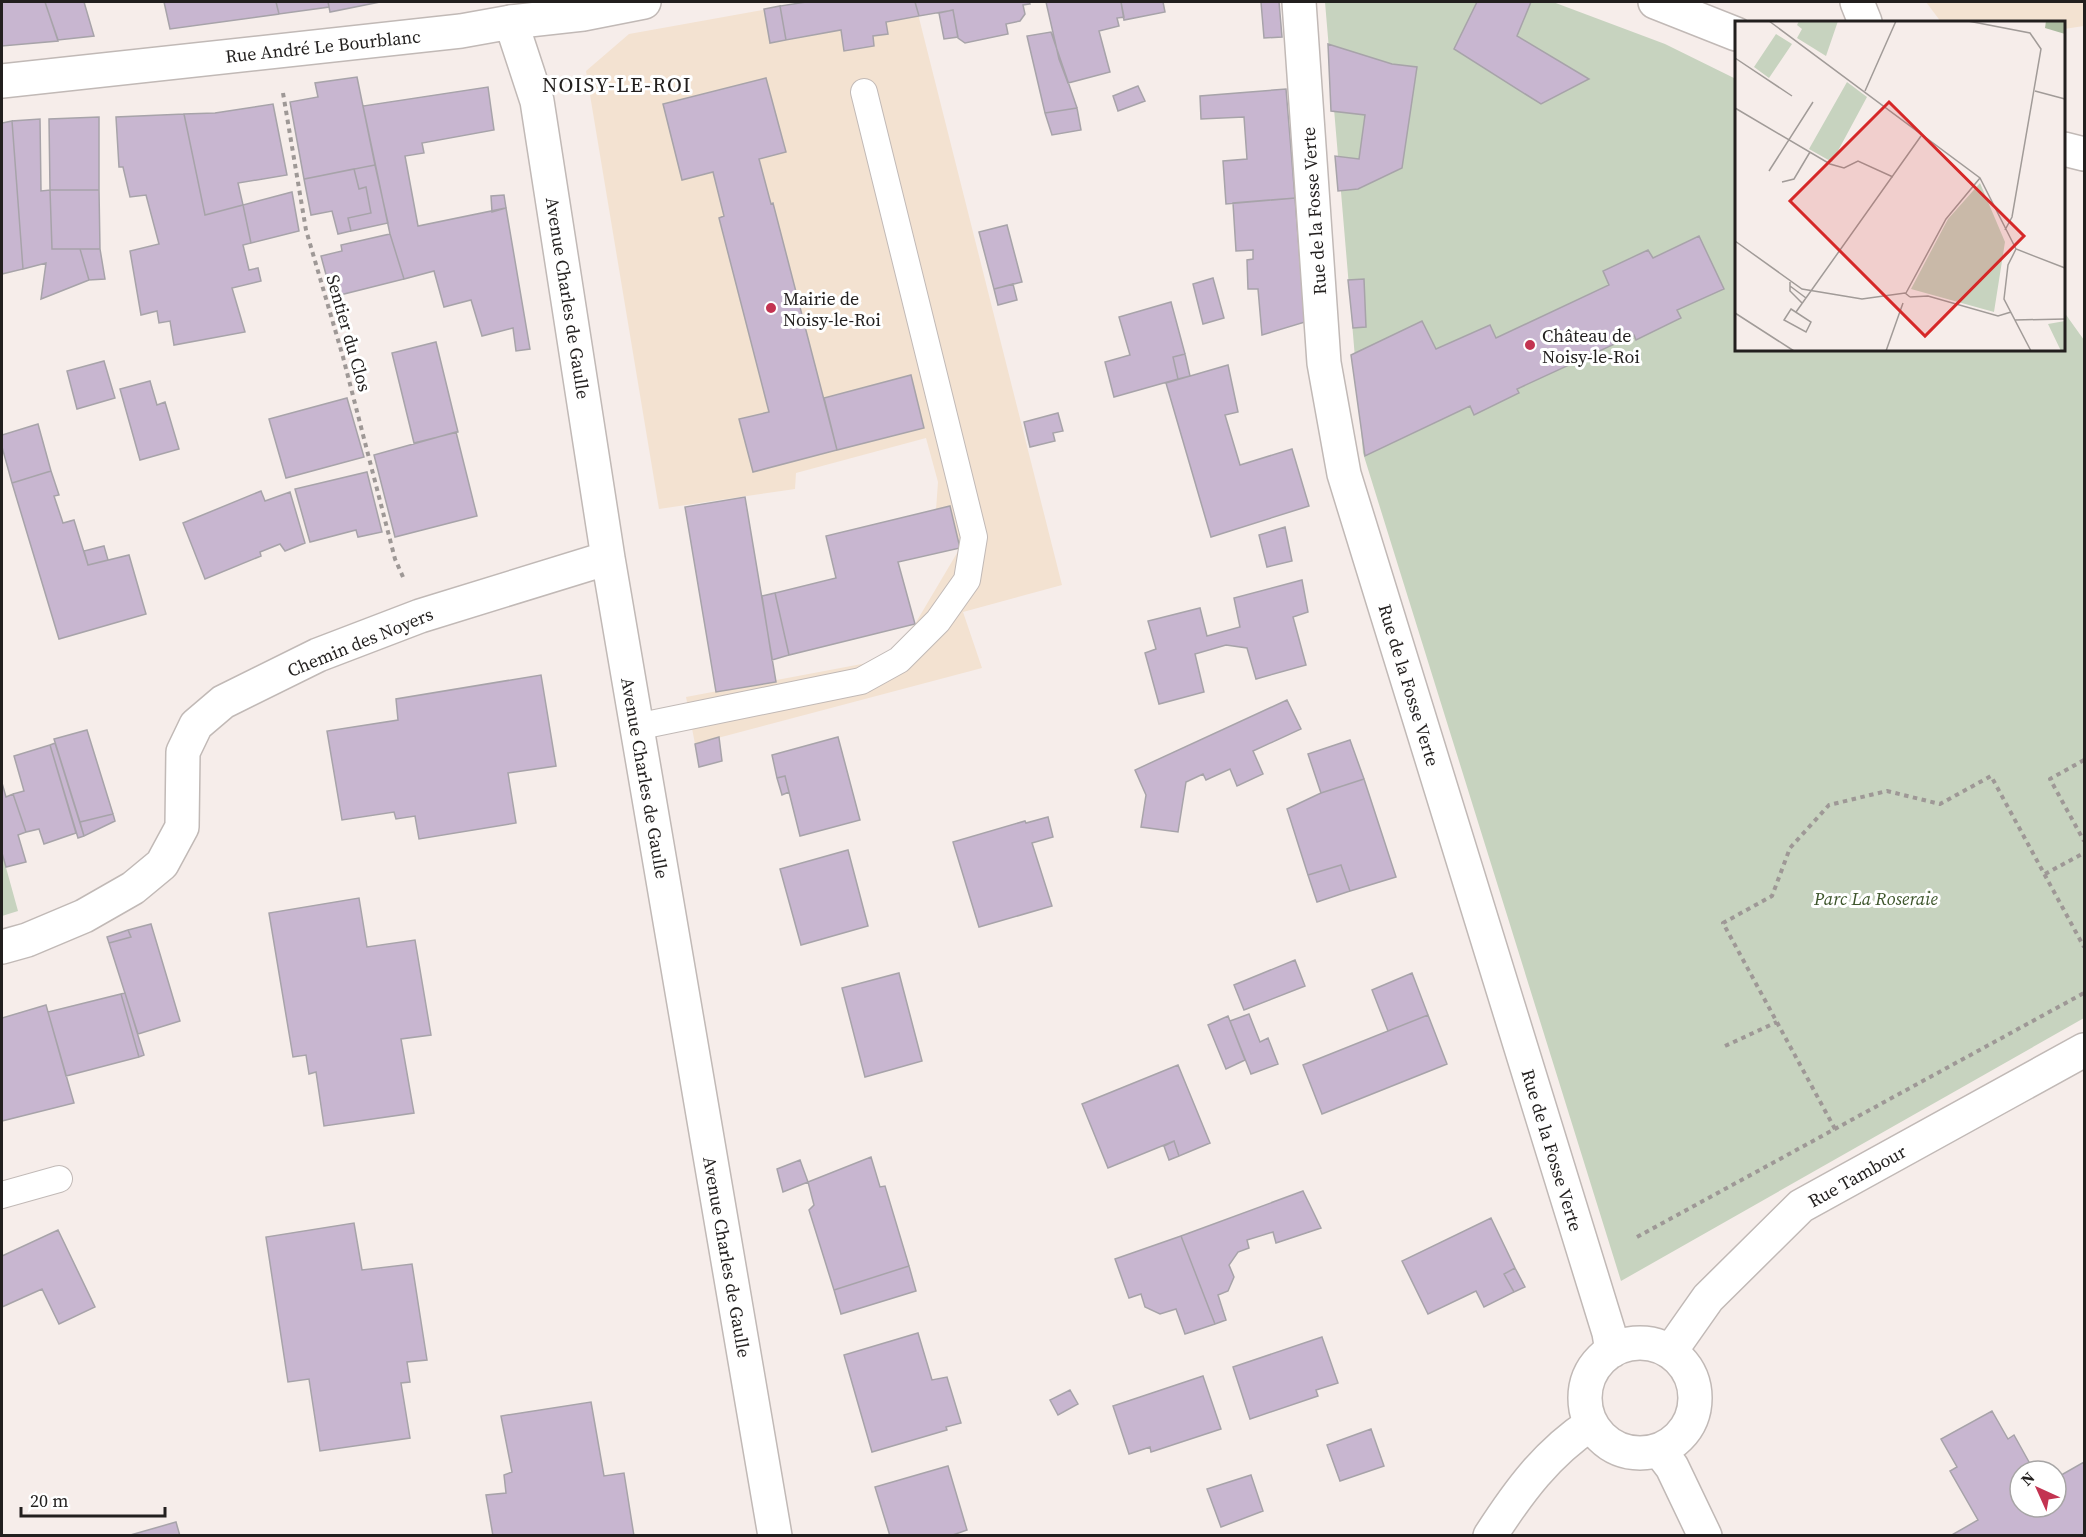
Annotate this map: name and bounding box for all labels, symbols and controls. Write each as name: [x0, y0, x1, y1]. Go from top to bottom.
inset map: [1735, 21, 2065, 351]
street label: Rue André Le Bourblanc: [224, 23, 422, 69]
district label: NOISY-LE-ROI: [542, 70, 692, 99]
street label: Rue de la Fosse Verte: [1296, 126, 1332, 296]
street label: Avenue Charles de Gaulle: [540, 195, 596, 401]
street label: Sentier du Clos: [320, 272, 378, 395]
place label: Mairie de Noisy-le-Roi: [783, 286, 881, 332]
marker: Mairie de Noisy-le-Roi: [764, 301, 778, 315]
place label: Château de Noisy-le-Roi: [1542, 323, 1640, 369]
marker: Château de Noisy-le-Roi: [1523, 338, 1537, 352]
street label: Chemin des Noyers: [283, 601, 437, 683]
street label: Rue de la Fosse Verte: [1372, 601, 1446, 769]
street label: Avenue Charles de Gaulle: [615, 675, 675, 881]
park label: Parc La Roseraie: [1813, 886, 1939, 911]
street label: Rue de la Fosse Verte: [1515, 1066, 1589, 1234]
street label: Rue Tambour: [1804, 1139, 1911, 1213]
street label: Avenue Charles de Gaulle: [697, 1154, 757, 1360]
north arrow: [2008, 1459, 2068, 1519]
text: N: [2015, 1466, 2040, 1490]
scale bar: [21, 1480, 165, 1518]
text: 20 m: [30, 1488, 68, 1513]

